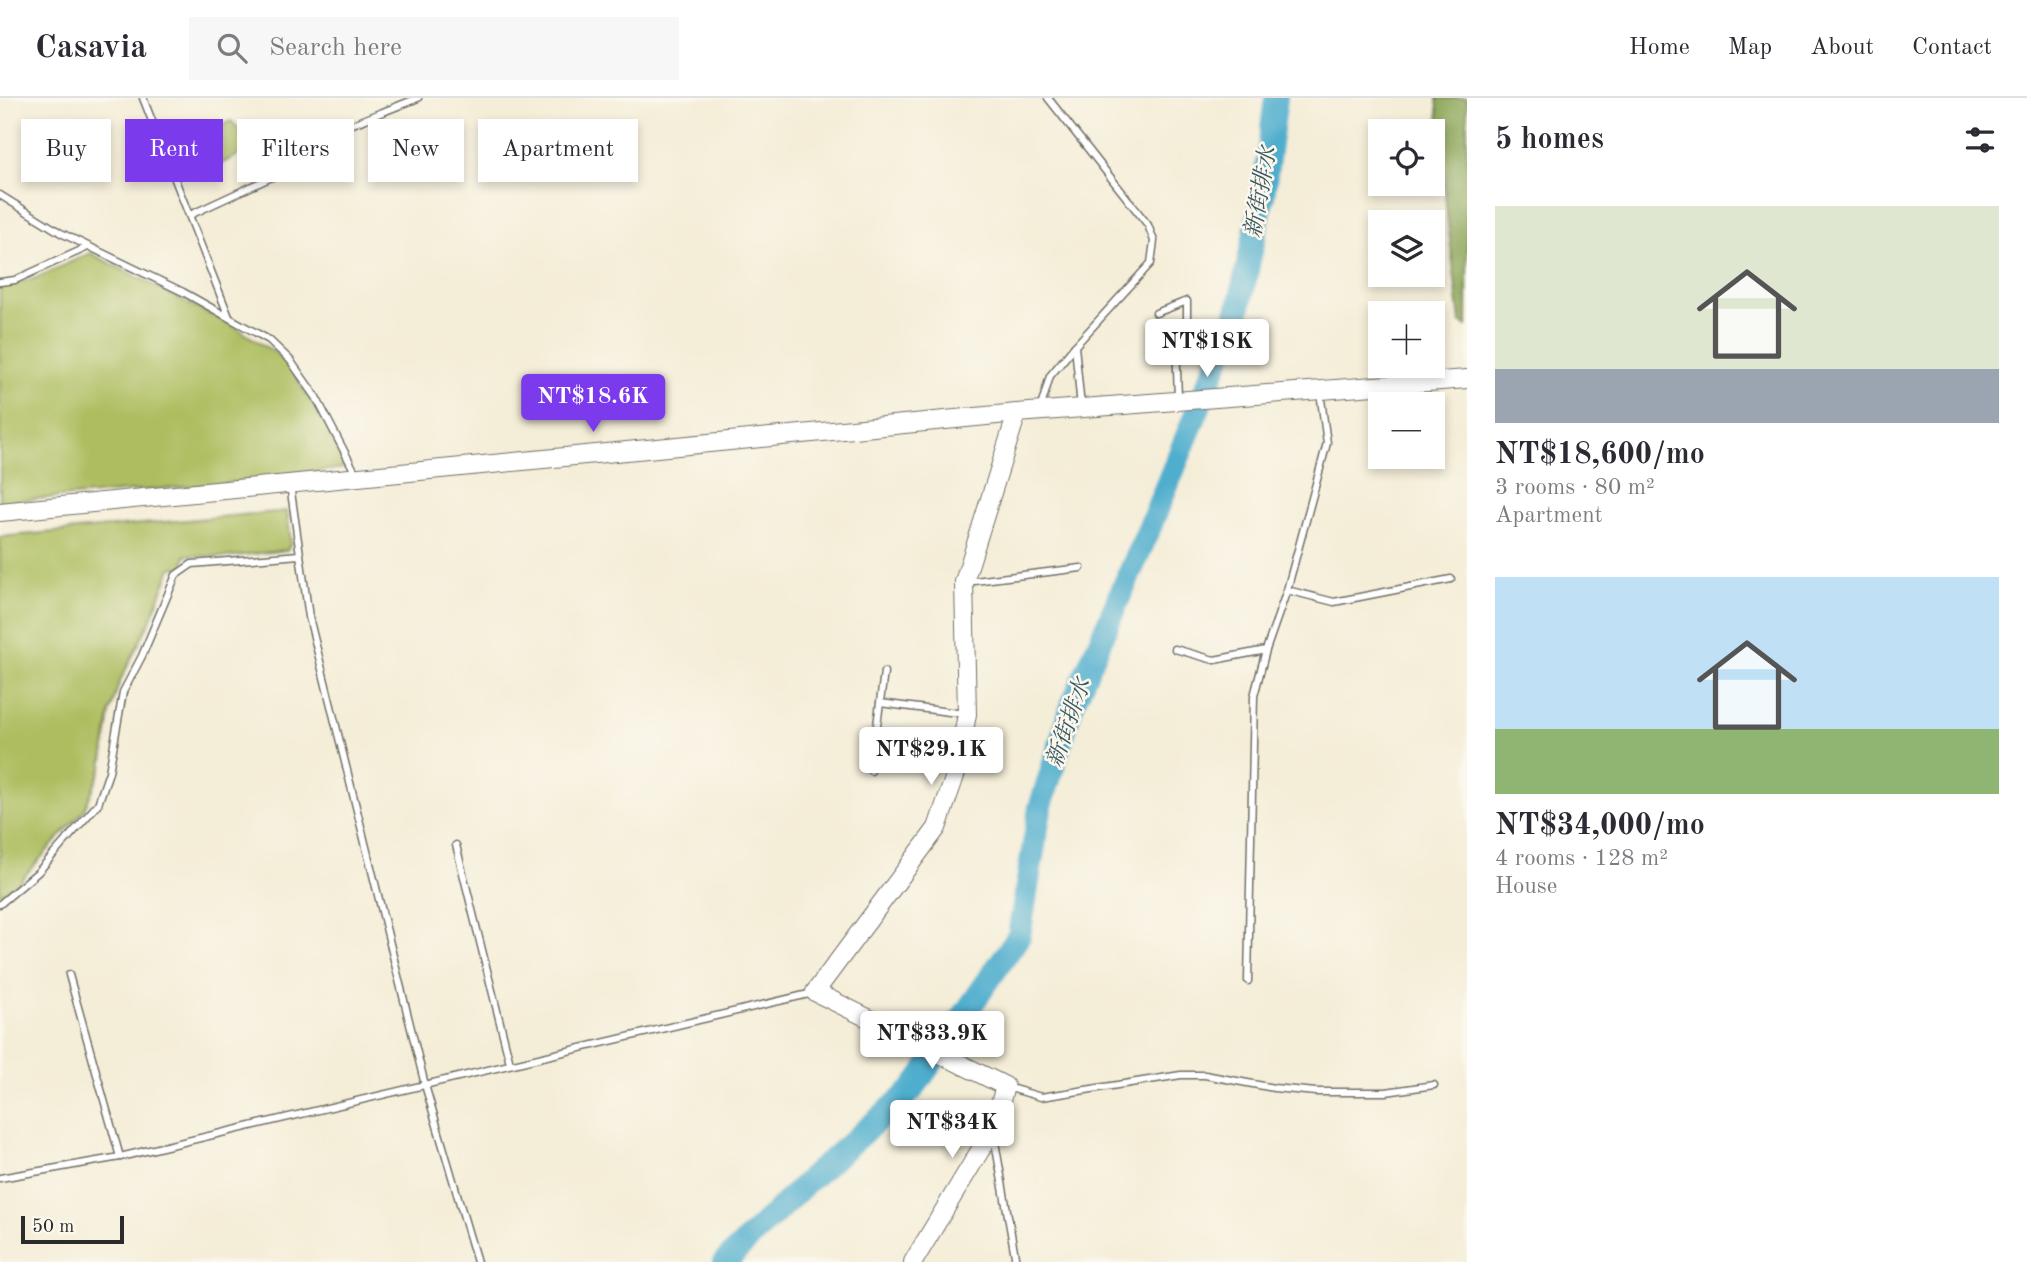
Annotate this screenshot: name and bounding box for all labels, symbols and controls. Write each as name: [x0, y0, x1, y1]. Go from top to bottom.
search box: [189, 17, 679, 80]
icon: search: [213, 29, 251, 67]
text: Casavia: [35, 32, 147, 65]
text: Search here: [269, 35, 402, 61]
text: Home: [1629, 36, 1690, 60]
text: Map: [1728, 36, 1772, 60]
text: About: [1810, 36, 1874, 60]
text: Contact: [1912, 36, 1992, 60]
chip: Buy: [21, 119, 111, 182]
chip: Rent: [125, 119, 223, 182]
chip: Filters: [237, 119, 354, 182]
chip: New: [368, 119, 464, 182]
chip: Apartment: [478, 119, 638, 182]
map controls: [1368, 119, 1445, 469]
button: locate: [1368, 119, 1445, 196]
icon: filters: [1961, 121, 1999, 159]
text: 5 homes: [1495, 125, 1604, 155]
water label: 新街排水: [1240, 142, 1281, 239]
button: layers: [1368, 210, 1445, 287]
icon: home: [1684, 251, 1810, 377]
button: +: [1368, 301, 1445, 378]
pin: NT$18K: [1150, 320, 1264, 379]
text: NT$18K: [1161, 330, 1253, 353]
pin: NT$18.6K: [521, 374, 665, 434]
text: NT$18.6K: [537, 385, 649, 408]
button: −: [1368, 392, 1445, 469]
text: NT$18,600/mo: [1495, 440, 1705, 470]
text: 3 rooms · 80 m²: [1495, 476, 1655, 499]
text: Apartment: [1495, 504, 1603, 527]
icon: home: [1684, 622, 1810, 748]
water label: 新街排水: [1041, 673, 1096, 770]
pin: NT$29.1K: [859, 728, 1003, 787]
text: NT$29.1K: [875, 738, 987, 761]
text: NT$34,000/mo: [1495, 811, 1705, 841]
text: 4 rooms · 128 m²: [1495, 847, 1668, 870]
text: House: [1495, 875, 1557, 898]
pin: NT$33.9K: [860, 1012, 1004, 1071]
text: NT$33.9K: [876, 1022, 988, 1045]
pin: NT$34K: [895, 1100, 1009, 1160]
text: NT$34K: [906, 1111, 998, 1134]
scale bar: [21, 1213, 124, 1245]
text: 50 m: [32, 1218, 74, 1237]

